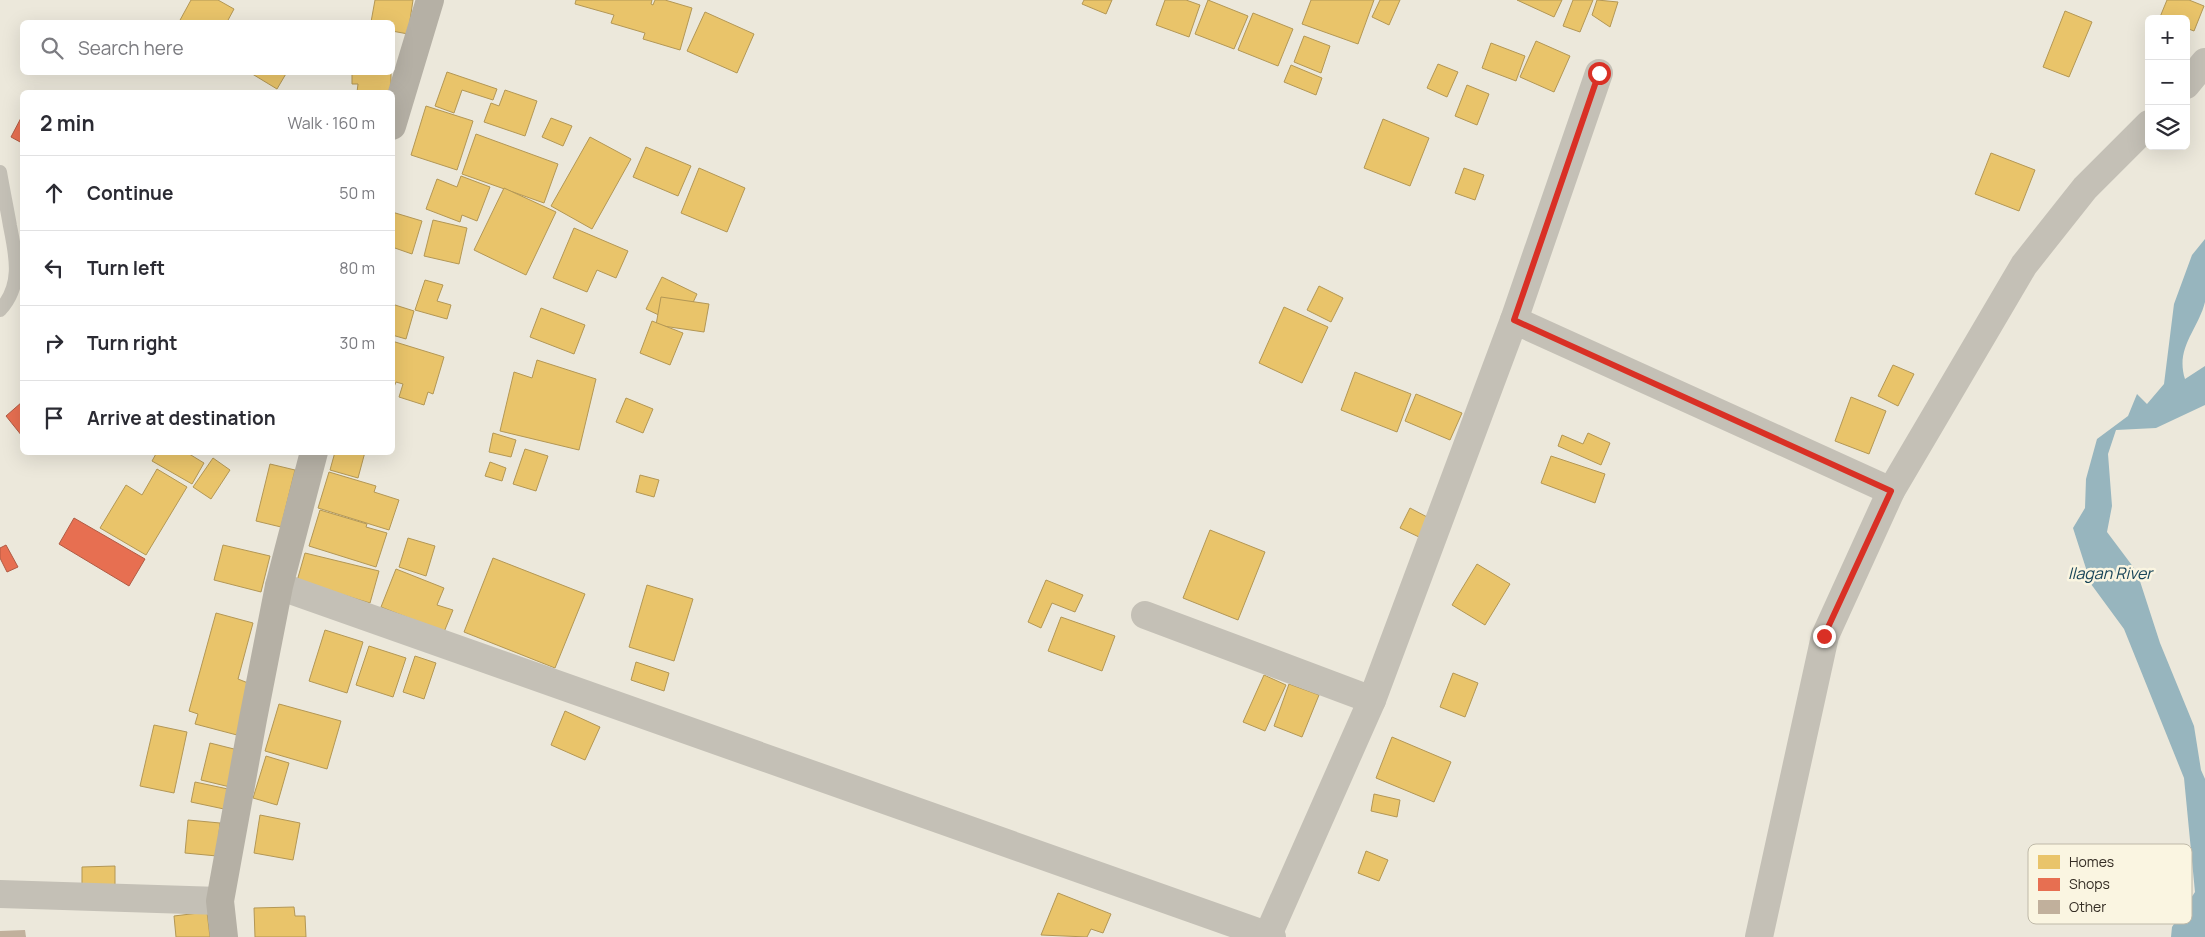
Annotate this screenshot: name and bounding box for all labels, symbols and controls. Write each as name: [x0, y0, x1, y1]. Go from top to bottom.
map controls: [2145, 15, 2190, 150]
button: +: [2145, 15, 2190, 60]
search box: [20, 20, 395, 75]
icon: search: [38, 34, 66, 62]
text: Search here: [78, 35, 184, 61]
button: −: [2145, 60, 2190, 105]
route start: [1588, 62, 1611, 85]
button: layers: [2145, 105, 2190, 150]
text: 2 min: [40, 109, 95, 137]
text: Walk · 160 m: [287, 112, 375, 134]
icon: ahead: [40, 179, 68, 207]
text: Continue: [87, 180, 173, 206]
text: 50 m: [339, 182, 375, 204]
icon: left: [40, 254, 68, 282]
text: Turn left: [87, 255, 165, 281]
text: 80 m: [339, 257, 375, 279]
icon: right: [40, 329, 68, 357]
text: Turn right: [87, 330, 177, 356]
text: 30 m: [340, 332, 375, 354]
icon: arrive: [40, 404, 68, 432]
text: Arrive at destination: [87, 405, 276, 431]
water label: Ilagan River: [2068, 562, 2154, 584]
route end: [1813, 625, 1836, 648]
legend: [2028, 844, 2192, 924]
text: Homes: [2069, 852, 2114, 871]
text: Shops: [2069, 874, 2110, 893]
text: Other: [2069, 897, 2106, 916]

